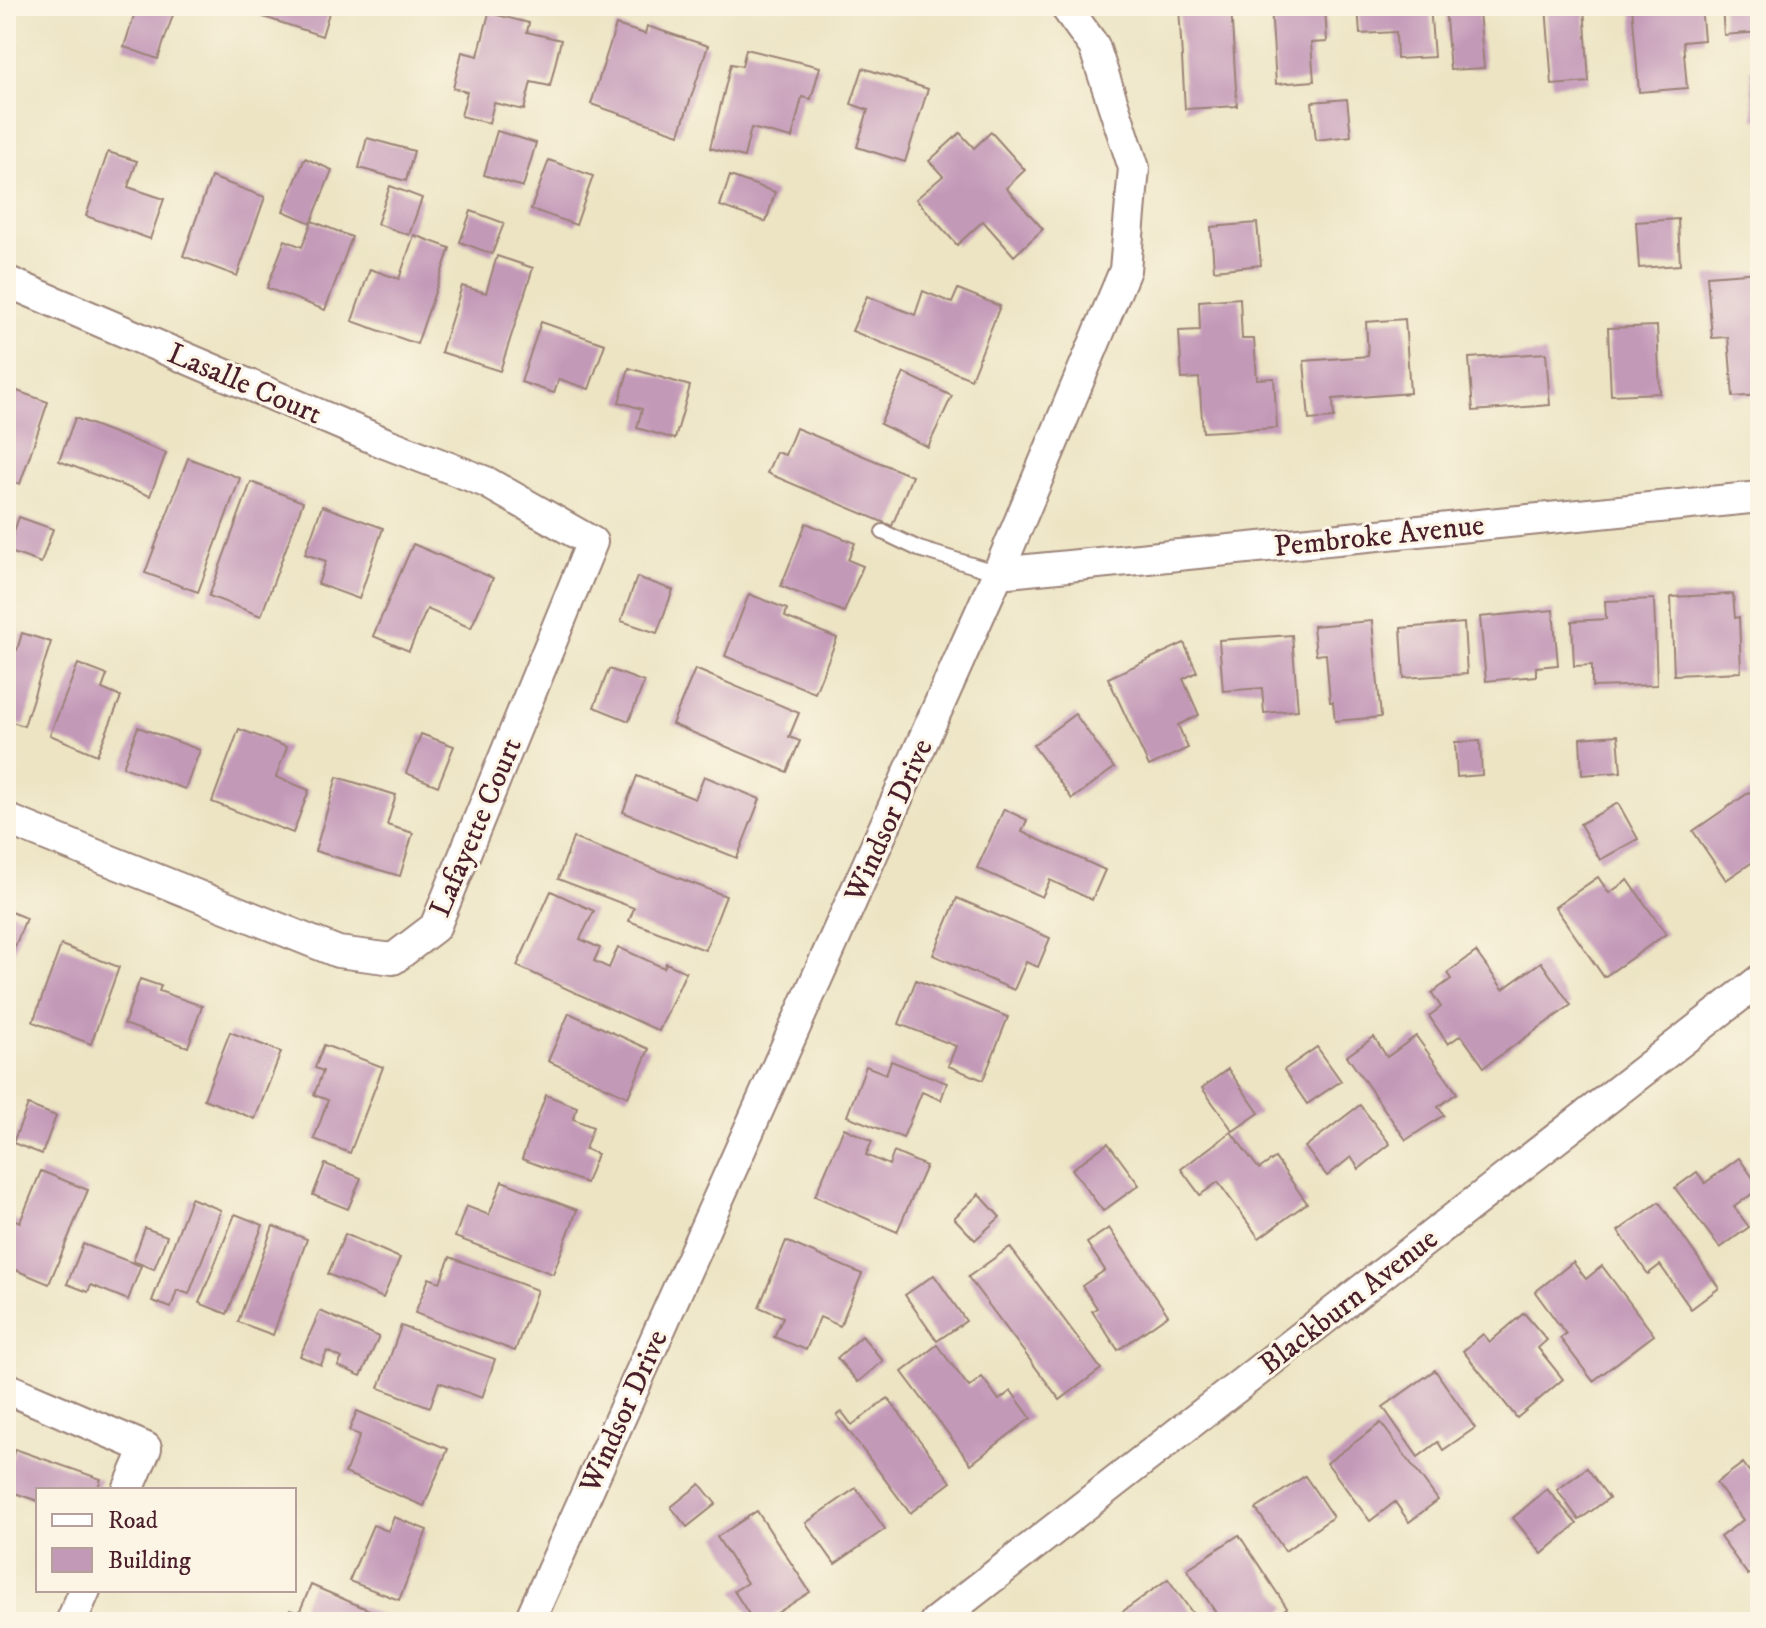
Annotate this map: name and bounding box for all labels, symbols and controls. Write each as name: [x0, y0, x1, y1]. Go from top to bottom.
street label: Lasalle Court: [162, 335, 327, 433]
street label: Pembroke Avenue: [1272, 507, 1486, 566]
street label: Lafayette Court: [422, 732, 531, 923]
street label: Windsor Drive: [837, 733, 942, 909]
street label: Blackburn Avenue: [1252, 1221, 1446, 1383]
street label: Windsor Drive: [572, 1324, 677, 1500]
legend: [36, 1488, 296, 1592]
text: Road: [108, 1506, 158, 1536]
text: Building: [108, 1546, 191, 1576]

